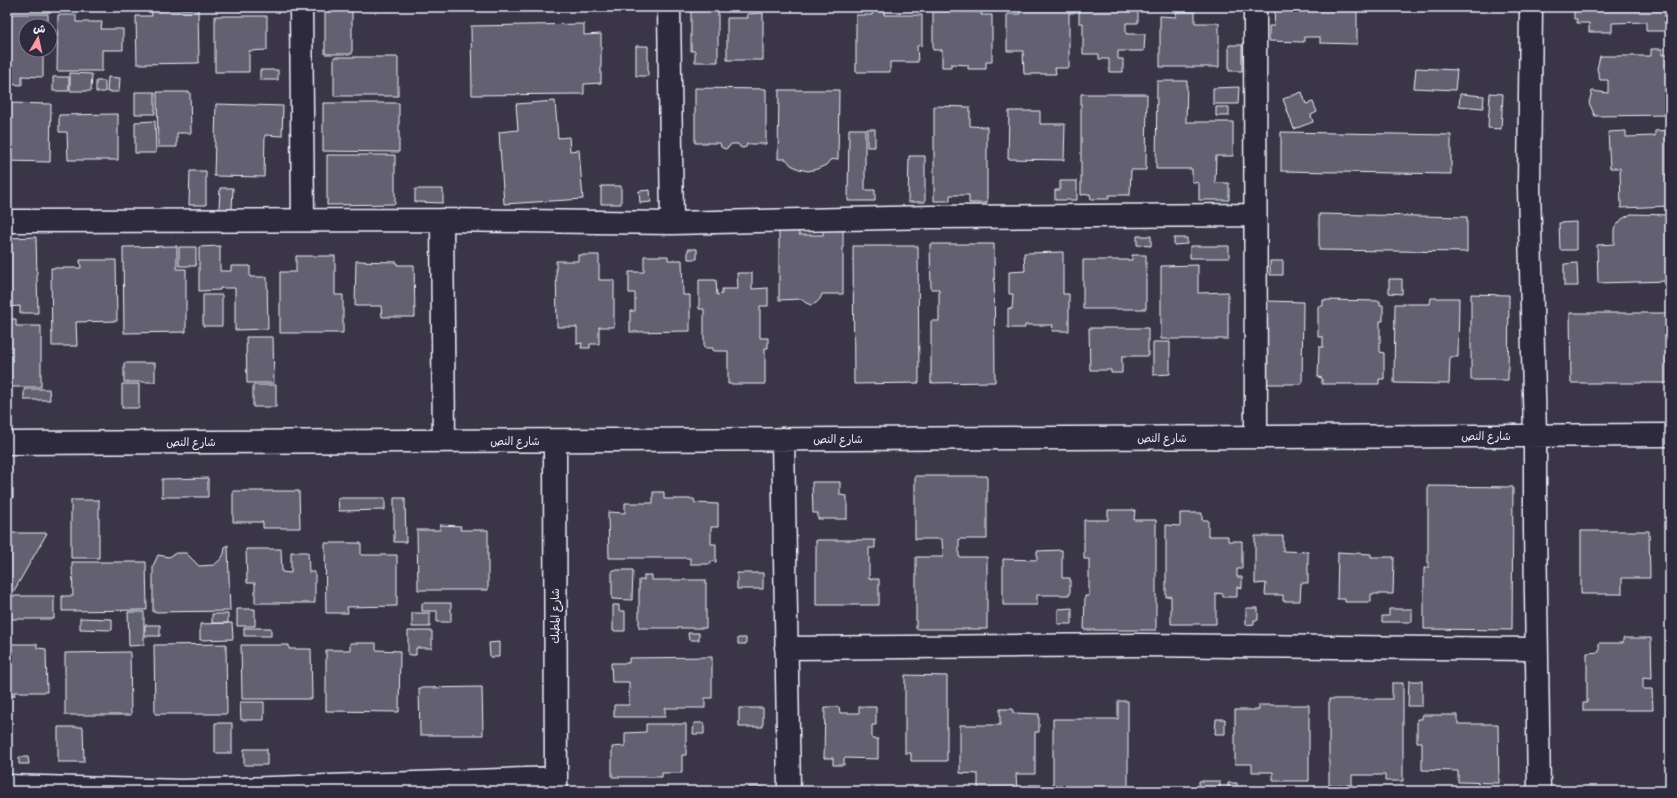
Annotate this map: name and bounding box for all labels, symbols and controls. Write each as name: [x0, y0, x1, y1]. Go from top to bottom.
north arrow: [18, 18, 58, 58]
text: ش: [32, 18, 47, 39]
street label: شارع النص: [1461, 427, 1511, 446]
street label: شارع النص: [1137, 429, 1187, 448]
street label: شارع النص: [813, 430, 863, 449]
street label: شارع النص: [490, 432, 540, 451]
street label: شارع النص: [166, 433, 216, 452]
street label: شارع المطبك: [546, 588, 565, 644]

